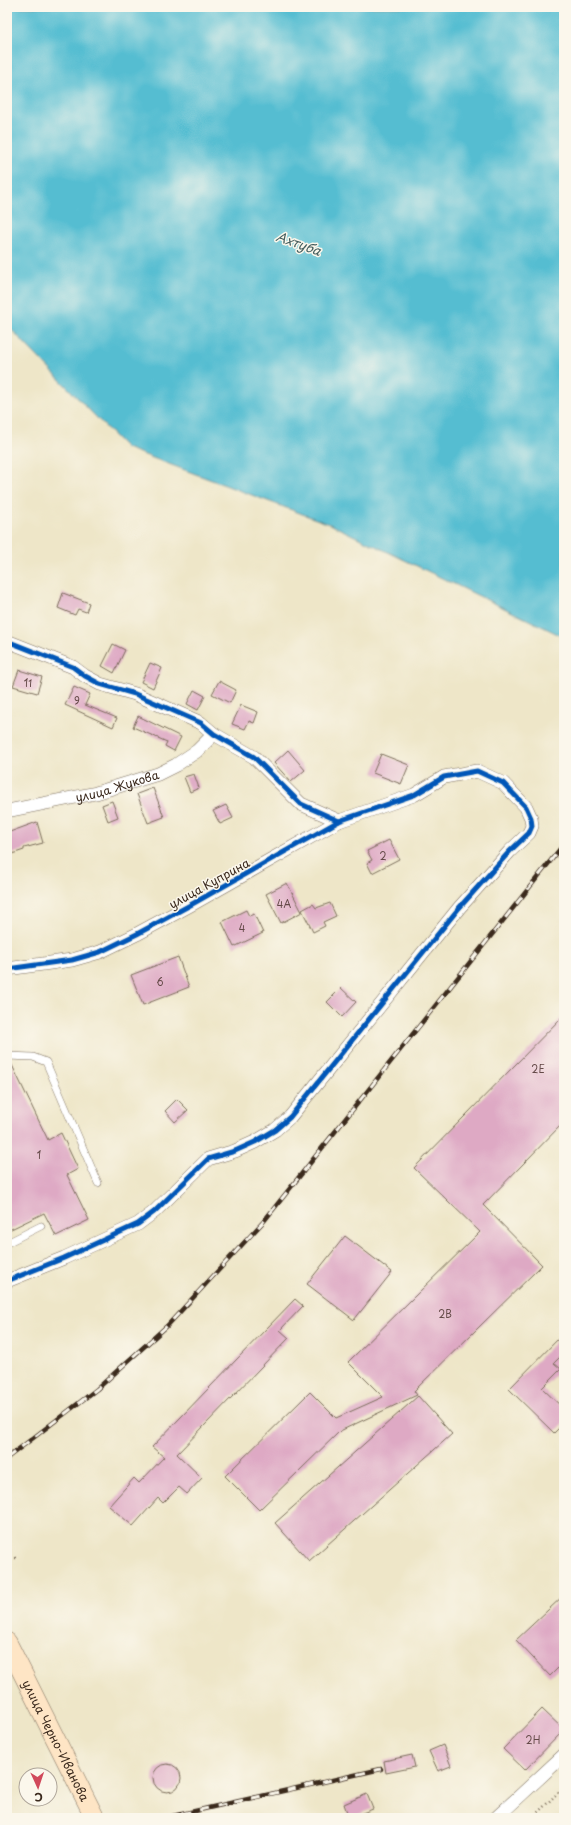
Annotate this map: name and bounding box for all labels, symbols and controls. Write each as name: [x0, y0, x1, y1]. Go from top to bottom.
water label: Ахтуба: [274, 226, 325, 260]
house number: 11: [24, 675, 32, 690]
house number: 9: [74, 693, 80, 708]
street label: улица Жукова: [74, 765, 162, 806]
house number: 2: [379, 848, 387, 863]
street label: улица Куприна: [165, 853, 253, 913]
house number: 4А: [277, 896, 291, 911]
house number: 4: [239, 920, 246, 935]
house number: 6: [156, 974, 164, 989]
house number: 2Е: [531, 1061, 545, 1076]
house number: 1: [37, 1147, 41, 1162]
house number: 2В: [438, 1306, 452, 1321]
street label: улица Черно-Иванова: [18, 1677, 94, 1805]
house number: 2Н: [526, 1732, 540, 1747]
north arrow: [18, 1767, 58, 1807]
text: С: [34, 1789, 43, 1806]

